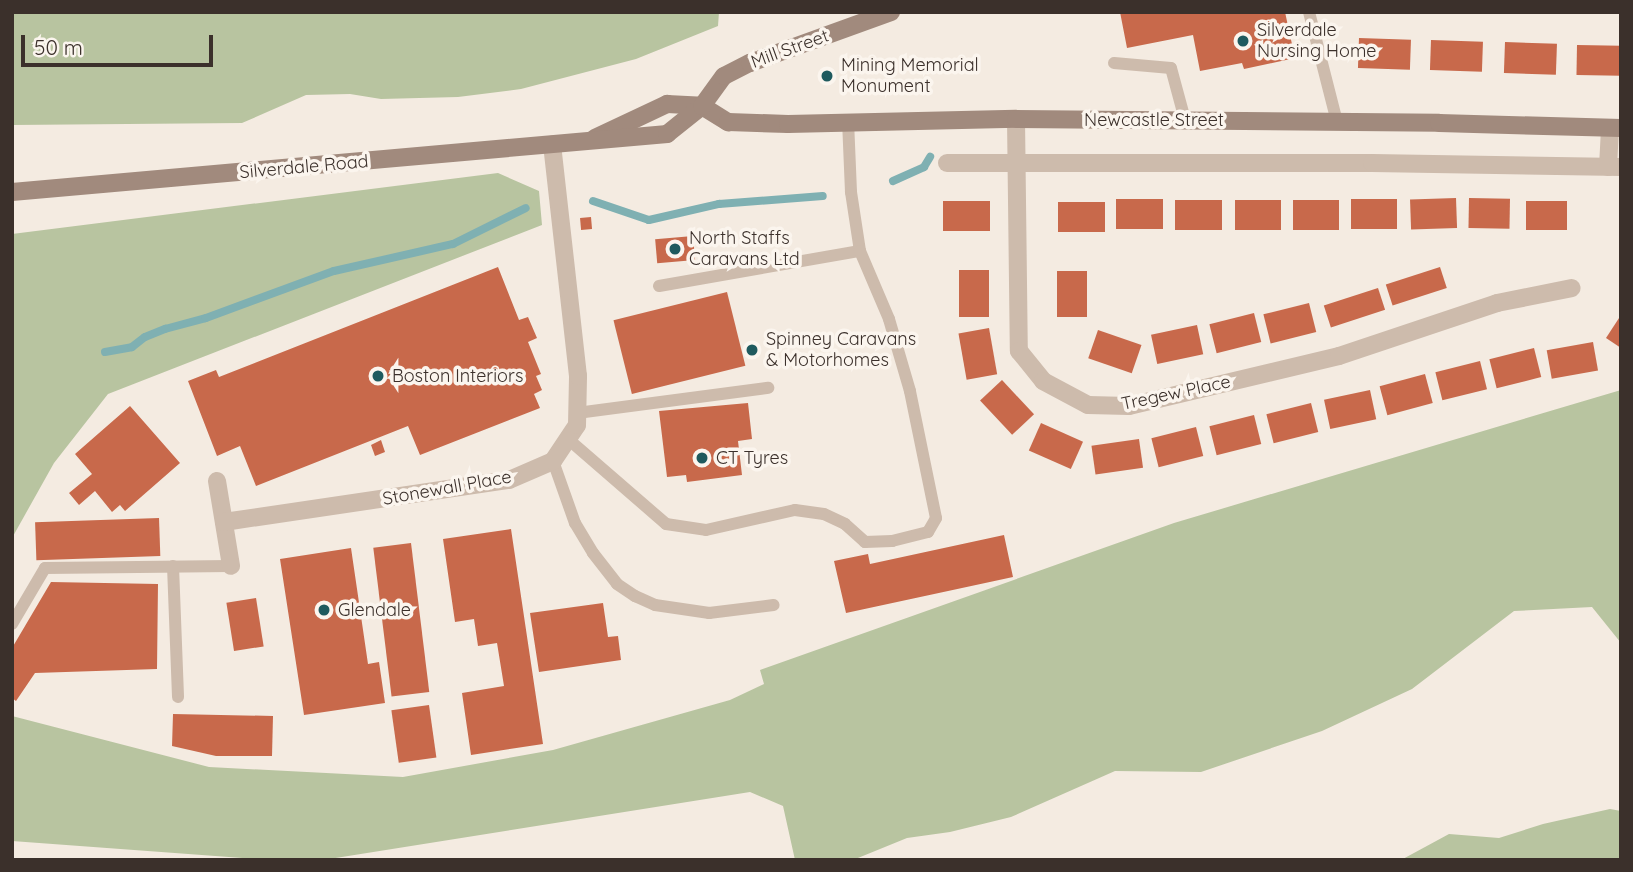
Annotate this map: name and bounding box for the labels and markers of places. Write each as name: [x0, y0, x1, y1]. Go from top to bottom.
place label: Silverdale Nursing Home: [1257, 20, 1377, 62]
marker: Silverdale Nursing Home: [1235, 33, 1251, 49]
place label: Mining Memorial Monument: [841, 55, 979, 98]
marker: Mining Memorial Monument: [819, 68, 835, 84]
place label: North Staffs Caravans Ltd: [689, 228, 800, 270]
marker: North Staffs Caravans Ltd: [667, 241, 683, 257]
place label: Spinney Caravans & Motorhomes: [766, 329, 916, 372]
marker: Spinney Caravans & Motorhomes: [744, 342, 760, 358]
place label: Boston Interiors: [392, 365, 523, 387]
marker: Boston Interiors: [370, 368, 386, 384]
place label: CT Tyres: [716, 447, 788, 469]
marker: CT Tyres: [694, 450, 710, 466]
place label: Glendale: [338, 599, 411, 621]
marker: Glendale: [316, 602, 332, 618]

